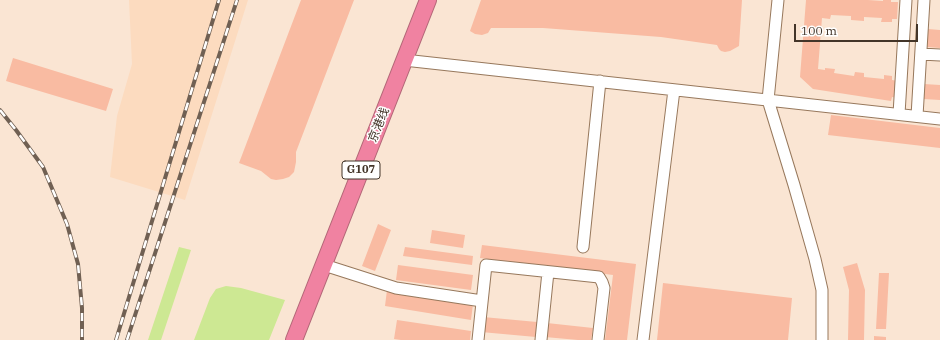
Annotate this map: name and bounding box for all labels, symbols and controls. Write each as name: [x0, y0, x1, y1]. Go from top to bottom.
scale bar: [796, 16, 920, 42]
text: 100 m: [801, 23, 837, 38]
street label: 京港线: [366, 106, 392, 144]
road number: G107: [342, 161, 380, 179]

